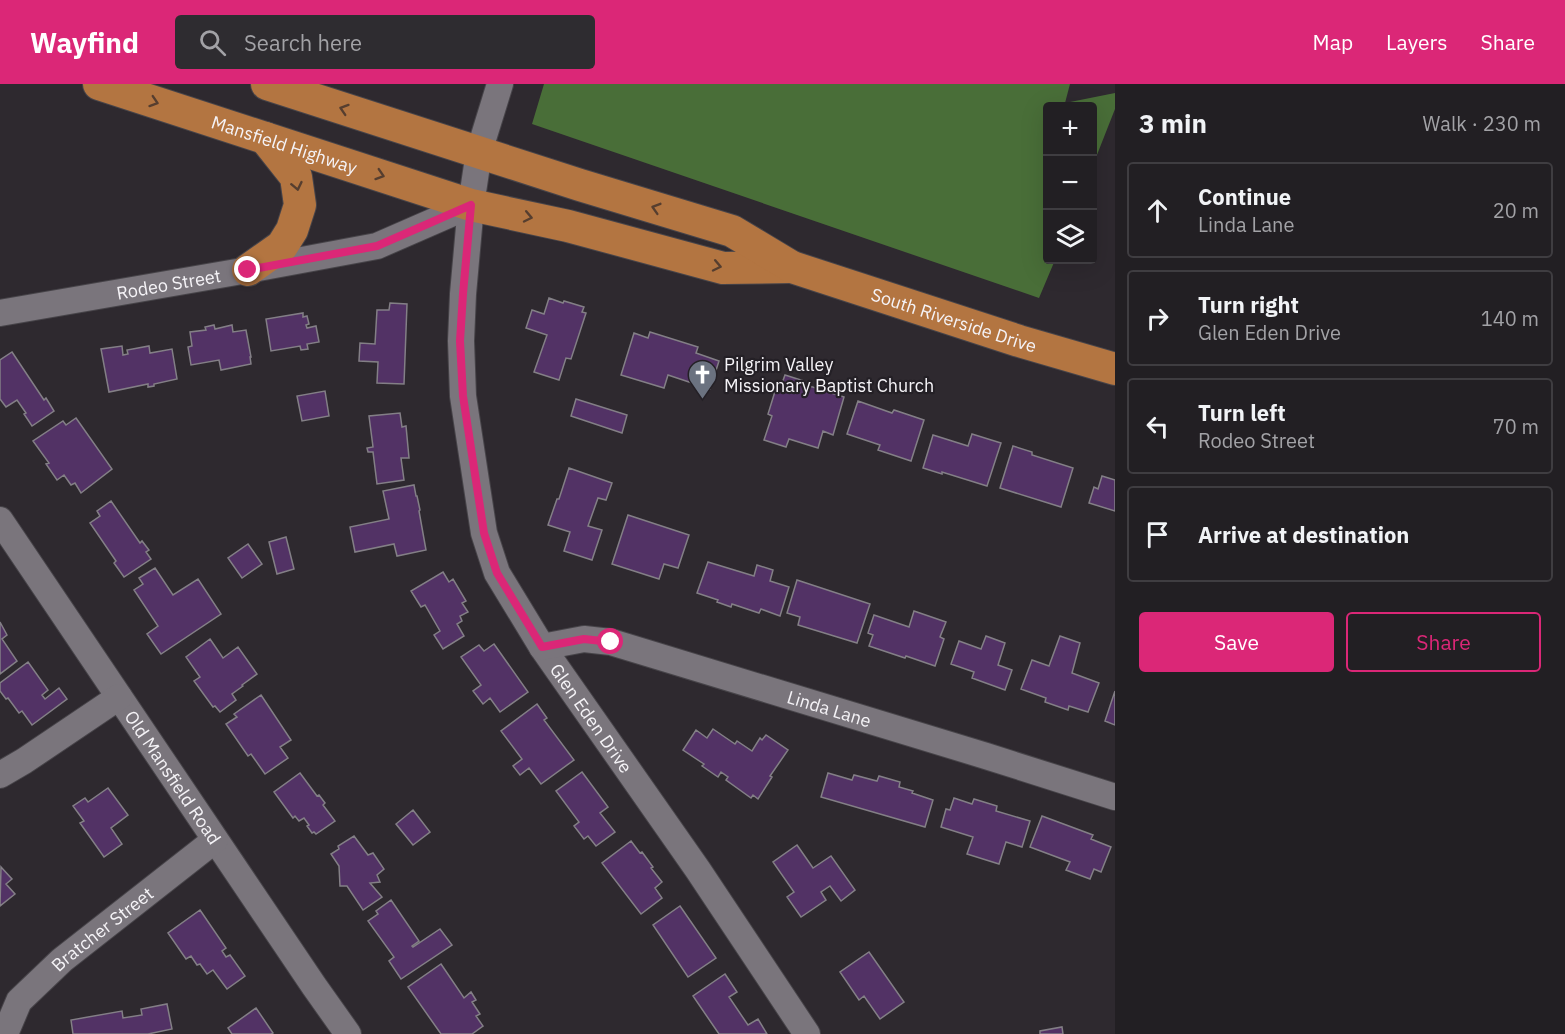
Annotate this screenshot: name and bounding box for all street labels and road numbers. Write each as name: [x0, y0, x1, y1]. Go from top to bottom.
street label: Mansfield Highway: [209, 110, 360, 179]
street label: Rodeo Street: [115, 263, 222, 304]
street label: South Riverside Drive: [868, 282, 1039, 357]
street label: Glen Eden Drive: [545, 659, 638, 777]
street label: Linda Lane: [784, 685, 874, 732]
street label: Old Mansfield Road: [120, 706, 227, 848]
street label: Bratcher Street: [46, 881, 158, 976]

